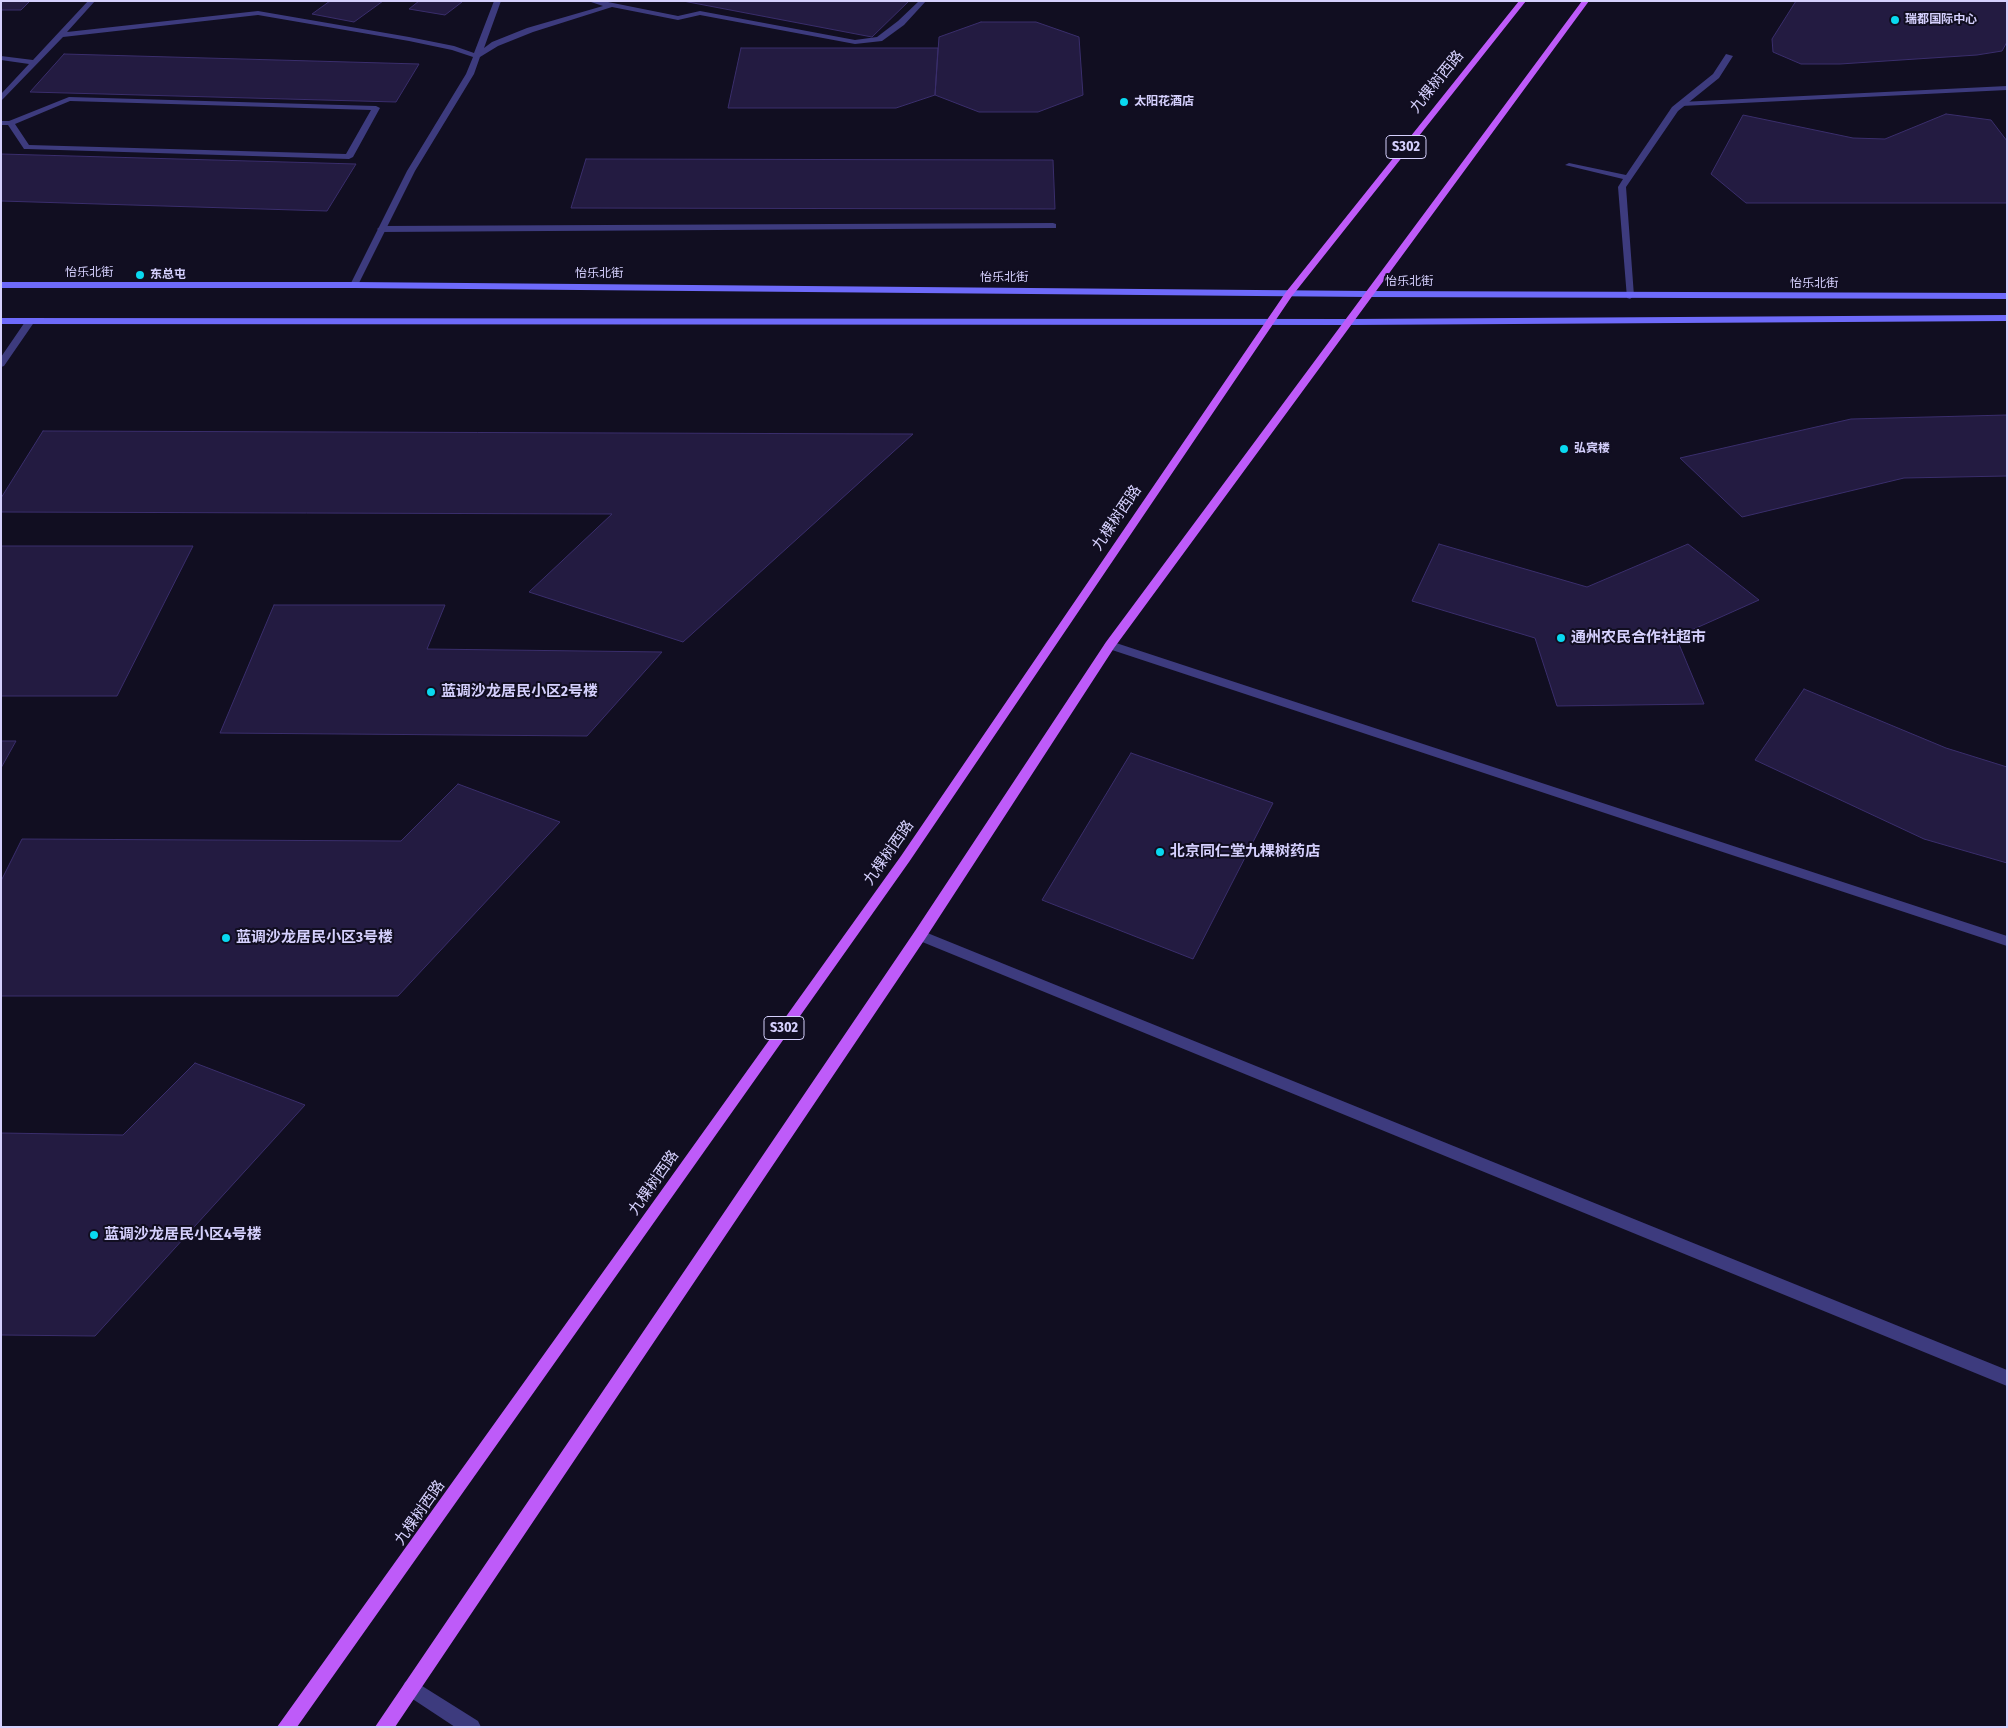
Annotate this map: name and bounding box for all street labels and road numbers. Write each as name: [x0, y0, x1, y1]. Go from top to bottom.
street label: 九棵树西路: [1406, 47, 1468, 117]
road number: S302: [1386, 136, 1426, 158]
street label: 怡乐北街: [65, 266, 113, 280]
street label: 怡乐北街: [575, 267, 623, 281]
street label: 怡乐北街: [980, 271, 1028, 285]
street label: 怡乐北街: [1385, 275, 1433, 289]
street label: 怡乐北街: [1790, 277, 1838, 291]
street label: 九棵树西路: [1089, 482, 1145, 554]
street label: 九棵树西路: [860, 817, 918, 889]
road number: S302: [764, 1016, 804, 1040]
street label: 九棵树西路: [625, 1147, 683, 1219]
street label: 九棵树西路: [391, 1477, 449, 1549]

